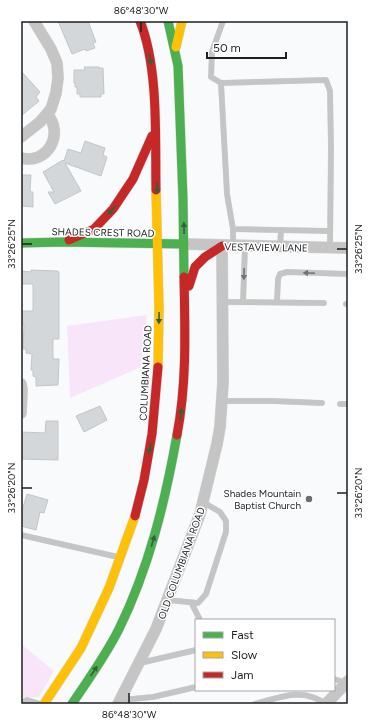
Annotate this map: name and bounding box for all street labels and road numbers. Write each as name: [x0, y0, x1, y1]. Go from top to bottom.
street label: SHADES CREST ROAD: [51, 225, 155, 240]
street label: VESTAVIEW LANE: [224, 240, 308, 255]
street label: COLUMBIANA ROAD: [136, 325, 155, 421]
street label: OLD COLUMBIANA ROAD: [155, 505, 208, 621]

